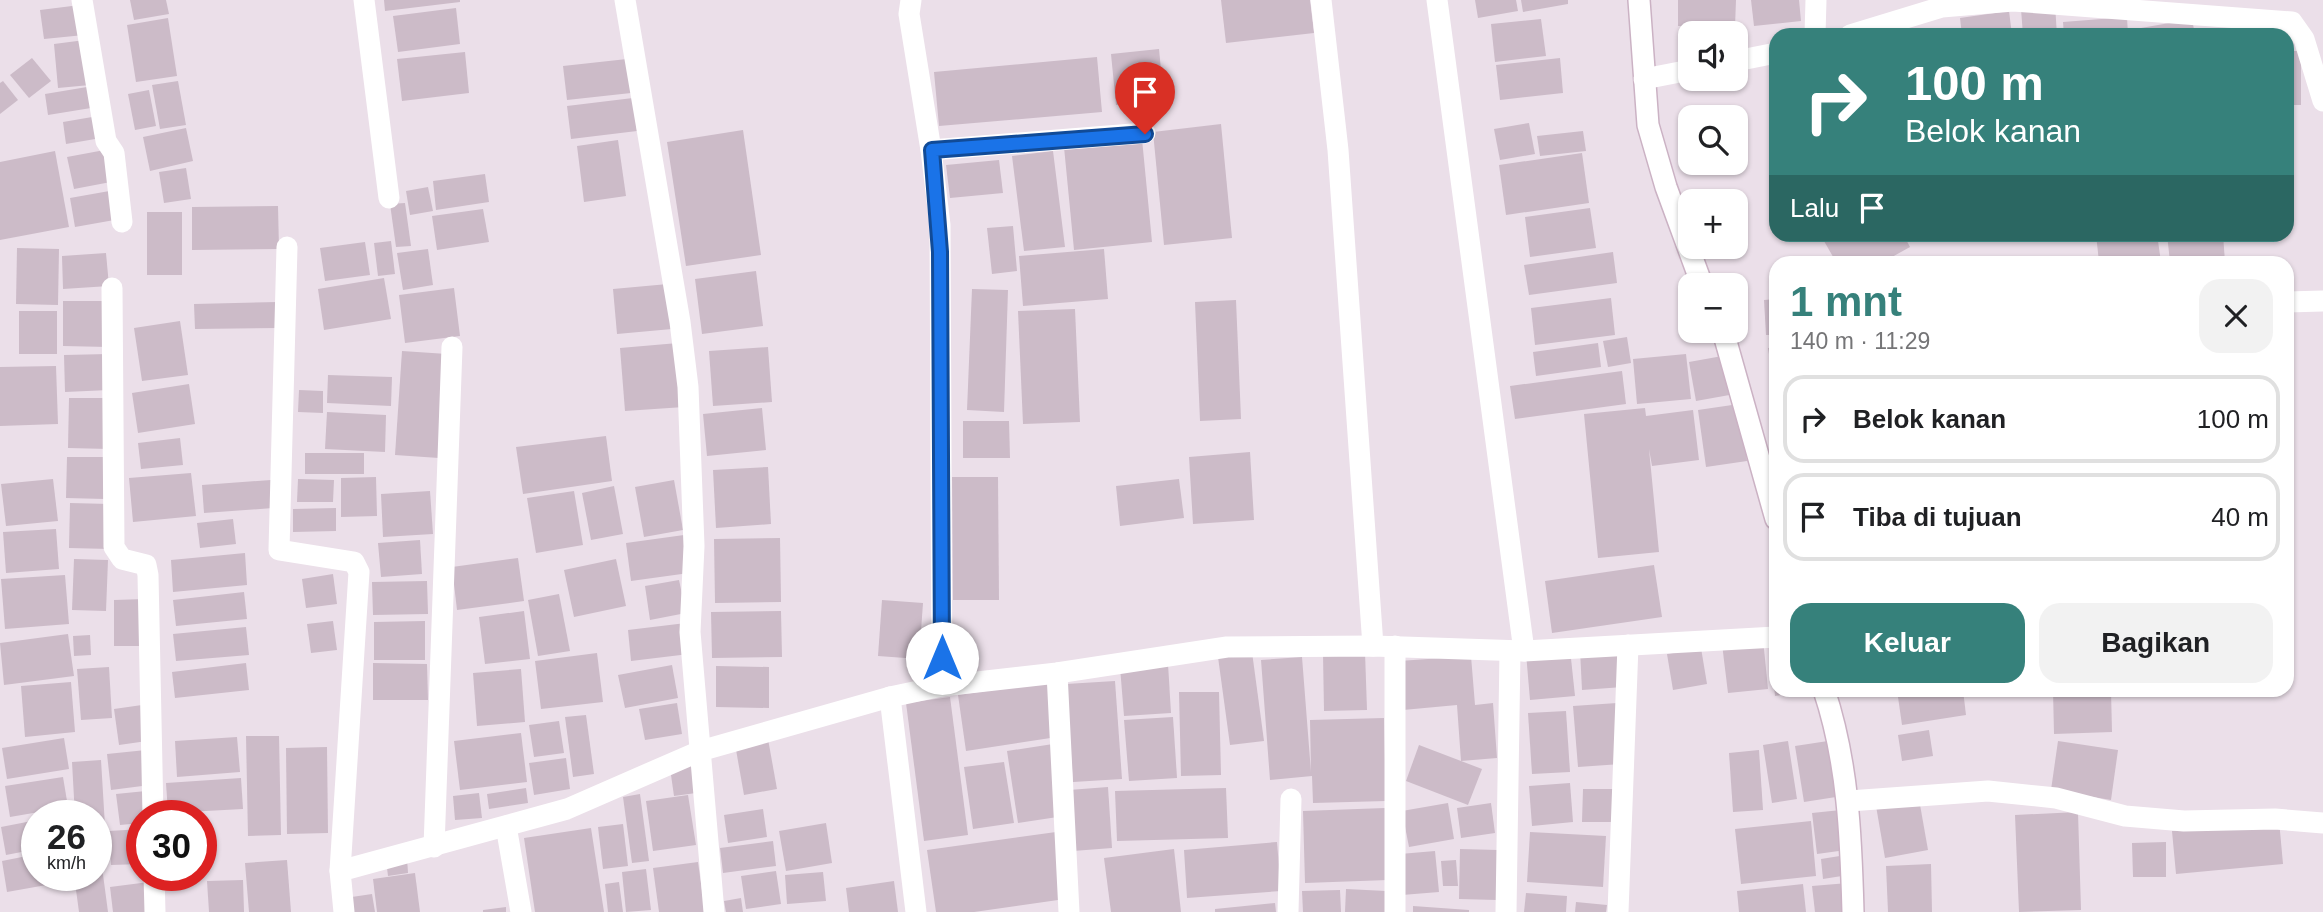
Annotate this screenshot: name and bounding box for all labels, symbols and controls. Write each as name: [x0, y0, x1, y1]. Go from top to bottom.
map controls: [1678, 21, 1748, 343]
button: sound: [1678, 21, 1748, 91]
icon: right: [1790, 56, 1881, 147]
text: 100 m: [1905, 56, 2044, 110]
pin: [1115, 62, 1175, 134]
icon: arrive: [1126, 73, 1164, 111]
button: search: [1678, 105, 1748, 175]
text: Belok kanan: [1905, 113, 2081, 149]
button: +: [1678, 189, 1748, 259]
icon: arrive: [1853, 189, 1891, 227]
text: Lalu: [1790, 193, 1839, 223]
button: −: [1678, 273, 1748, 343]
text: 1 mnt: [1790, 278, 1902, 325]
button: close: [2199, 279, 2273, 353]
text: 140 m · 11:29: [1790, 328, 1930, 354]
icon: right: [1794, 400, 1832, 438]
text: Belok kanan: [1853, 404, 2006, 434]
text: 100 m: [2197, 404, 2269, 434]
icon: arrive: [1794, 498, 1832, 536]
text: Tiba di tujuan: [1853, 502, 2022, 532]
text: 40 m: [2211, 502, 2269, 532]
button: Keluar: [1790, 603, 2025, 683]
button: Bagikan: [2039, 603, 2273, 683]
position arrow: [905, 621, 979, 695]
speed limit sign: 30: [126, 800, 217, 891]
text: 26: [47, 817, 86, 856]
text: km/h: [47, 853, 86, 873]

